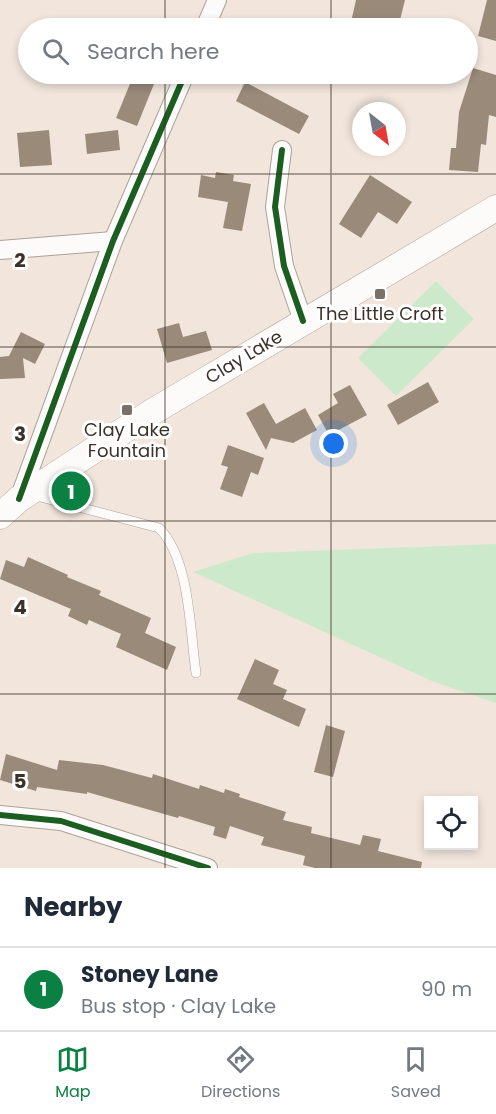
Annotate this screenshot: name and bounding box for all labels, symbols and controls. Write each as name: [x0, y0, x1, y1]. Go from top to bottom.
search box: [18, 18, 478, 84]
icon: search: [39, 35, 72, 68]
text: Search here: [87, 36, 220, 67]
north arrow: [352, 102, 406, 156]
text: 2: [14, 246, 26, 274]
marker: The Little Croft: [373, 287, 387, 301]
place label: The Little Croft: [316, 301, 444, 326]
street label: Clay Lake: [201, 324, 287, 389]
marker: Clay Lake Fountain: [120, 403, 134, 417]
place label: Clay Lake Fountain: [84, 417, 170, 463]
text: 3: [14, 420, 26, 448]
your location: [319, 429, 348, 458]
pin: 1: [52, 468, 90, 514]
text: 4: [13, 593, 27, 621]
text: 5: [14, 767, 27, 795]
map controls: [424, 796, 478, 850]
button: locate: [424, 796, 478, 850]
text: Nearby: [24, 889, 122, 925]
text: Stoney Lane: [81, 959, 218, 990]
text: 1: [40, 975, 47, 1003]
text: 90 m: [421, 975, 472, 1003]
text: Bus stop · Clay Lake: [81, 992, 276, 1020]
tab: Map: [55, 1043, 91, 1104]
tab: Directions: [201, 1043, 280, 1104]
tab: Saved: [391, 1043, 441, 1104]

